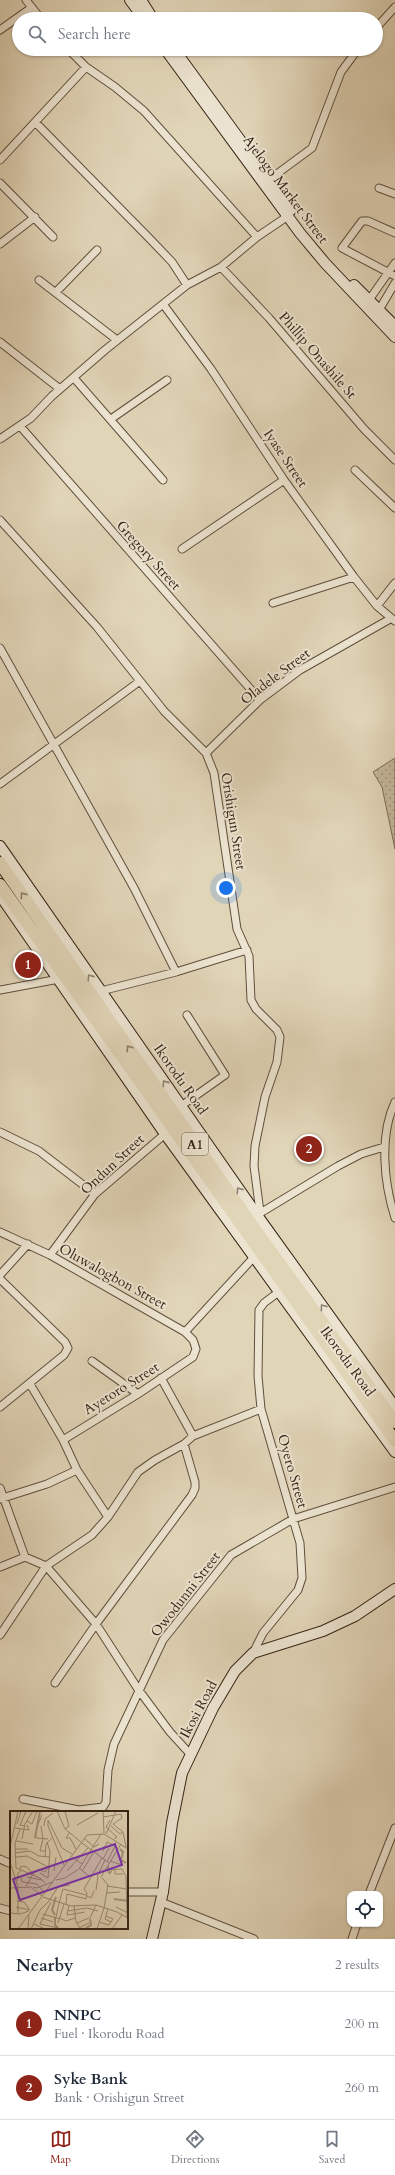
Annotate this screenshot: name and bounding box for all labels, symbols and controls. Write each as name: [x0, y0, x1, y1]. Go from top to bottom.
search box: [12, 12, 383, 56]
icon: search: [26, 23, 48, 45]
text: Search here: [58, 24, 131, 44]
street label: Ajelogo Market Street: [239, 131, 333, 248]
street label: Phillip Onashile St: [274, 308, 361, 403]
street label: Iyase Street: [259, 425, 312, 492]
street label: Gregory Street: [112, 516, 185, 595]
street label: Oladele Street: [236, 644, 315, 709]
street label: Orishigun Street: [216, 771, 251, 872]
your location: [216, 878, 236, 898]
one-way arrow: [21, 893, 28, 900]
pin: 1: [15, 950, 41, 980]
one-way arrow: [88, 974, 95, 981]
street label: Ikorodu Road: [149, 1040, 212, 1119]
one-way arrow: [126, 1045, 134, 1052]
one-way arrow: [162, 1080, 170, 1087]
street label: Ondun Street: [76, 1130, 149, 1199]
road number: A1: [182, 1133, 208, 1155]
pin: 2: [296, 1134, 322, 1164]
one-way arrow: [237, 1187, 244, 1194]
street label: Oluwalogbon Street: [56, 1239, 170, 1314]
one-way arrow: [321, 1304, 328, 1311]
street label: Ikorodu Road: [316, 1322, 380, 1401]
street label: Ayetoro Street: [80, 1357, 163, 1419]
street label: Oyero Street: [273, 1432, 312, 1511]
street label: Owodunni Street: [146, 1547, 225, 1641]
street label: Ikosi Road: [175, 1676, 222, 1742]
inset map: [10, 1811, 128, 1929]
map controls: [347, 1891, 383, 1927]
button: locate: [347, 1891, 383, 1927]
text: Nearby: [16, 1954, 73, 1977]
text: 2 results: [335, 1956, 379, 1974]
text: NNPC: [54, 2005, 101, 2025]
text: 1: [26, 2015, 32, 2033]
text: 200 m: [345, 2015, 379, 2033]
text: Fuel · Ikorodu Road: [54, 2025, 164, 2043]
text: Syke Bank: [54, 2069, 128, 2089]
text: 2: [26, 2079, 32, 2097]
text: 260 m: [345, 2079, 379, 2097]
text: Bank · Orishigun Street: [54, 2089, 184, 2107]
tab: Map: [50, 2128, 72, 2167]
tab: Directions: [171, 2128, 219, 2167]
tab: Saved: [319, 2128, 345, 2167]

